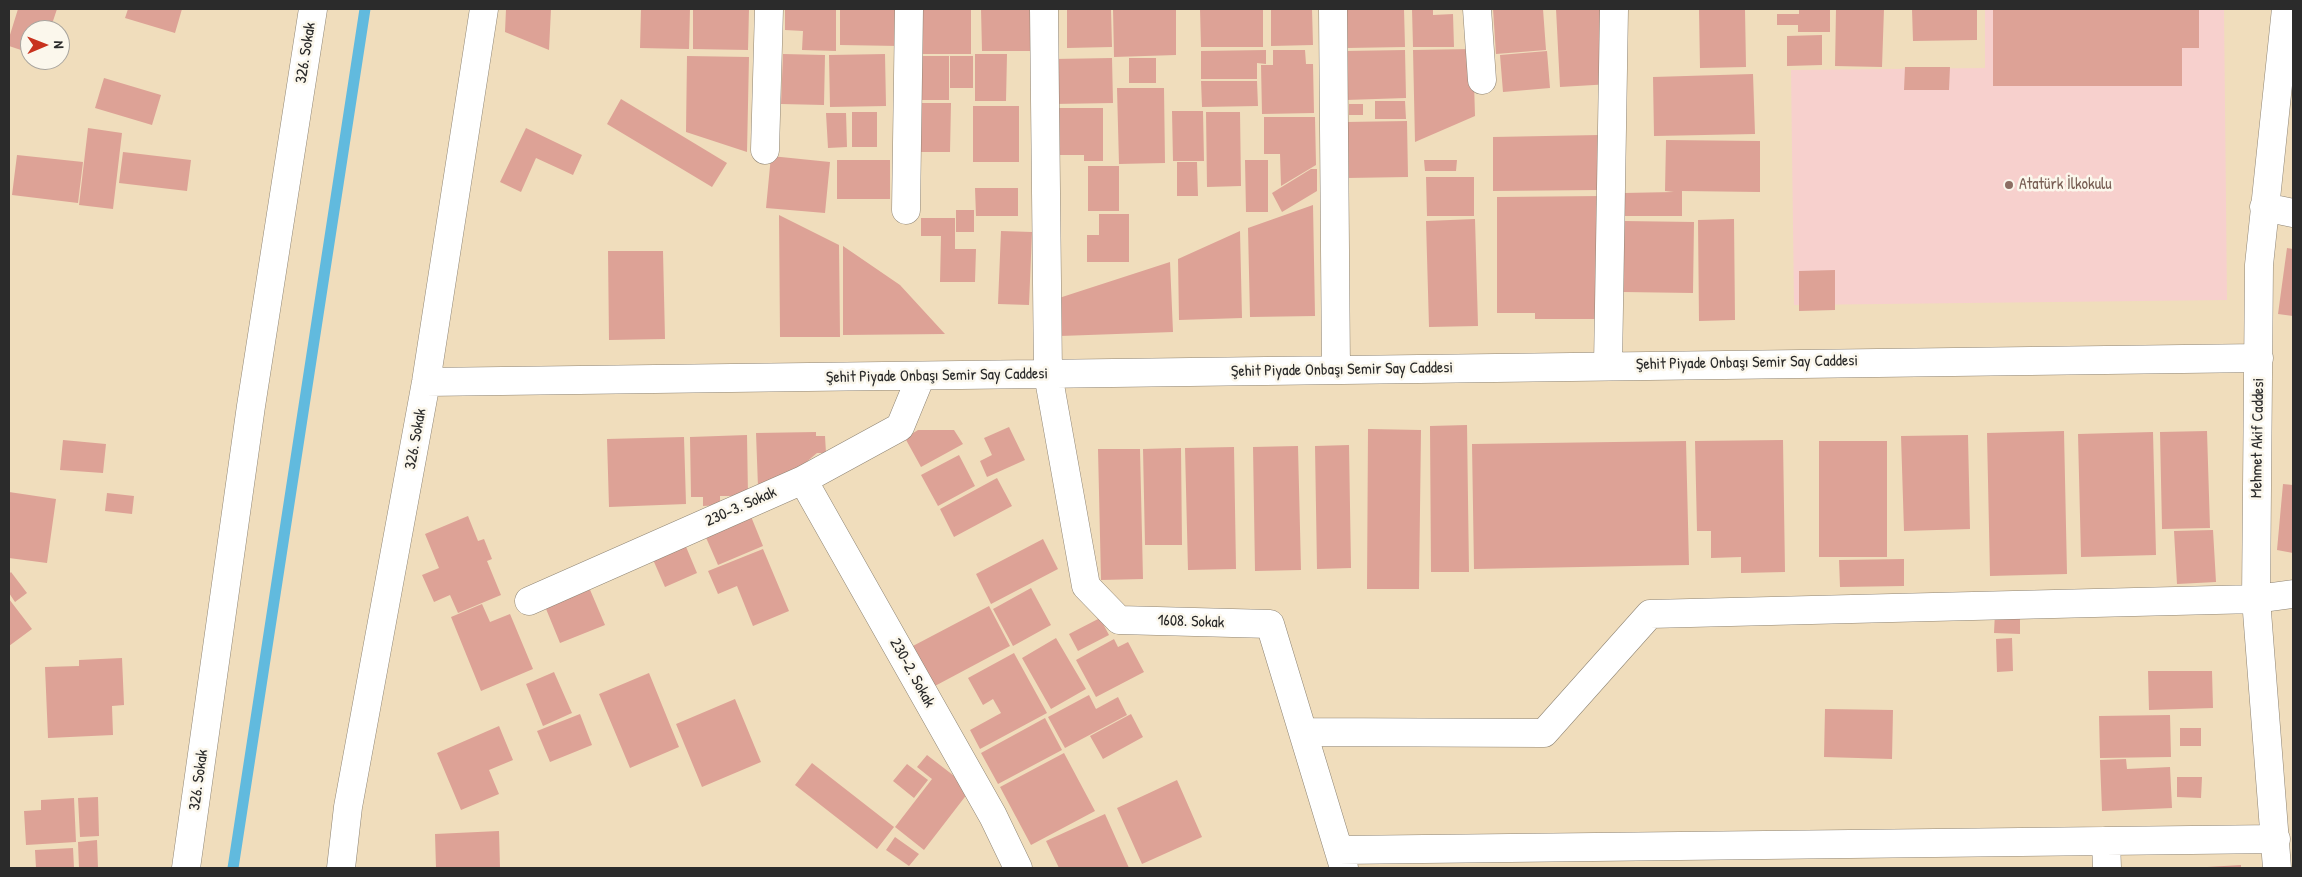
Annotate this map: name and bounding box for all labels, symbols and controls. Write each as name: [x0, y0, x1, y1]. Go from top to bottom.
north arrow: [20, 20, 70, 70]
street label: 326. Sokak: [292, 21, 320, 85]
text: N: [50, 41, 69, 49]
place label: Atatürk İlkokulu: [2019, 175, 2112, 195]
marker: Atatürk İlkokulu: [2003, 179, 2015, 191]
street label: Şehit Piyade Onbaşı Semir Say Caddesi: [1636, 351, 1858, 375]
street label: Şehit Piyade Onbaşı Semir Say Caddesi: [1231, 358, 1453, 382]
street label: Şehit Piyade Onbaşı Semir Say Caddesi: [826, 364, 1048, 388]
street label: Mehmet Akif Caddesi: [2247, 378, 2269, 498]
street label: 326. Sokak: [401, 407, 431, 471]
street label: 230-3. Sokak: [702, 483, 780, 531]
street label: 1608. Sokak: [1157, 611, 1225, 633]
street label: 230-2. Sokak: [885, 635, 939, 711]
street label: 326. Sokak: [185, 748, 213, 812]

